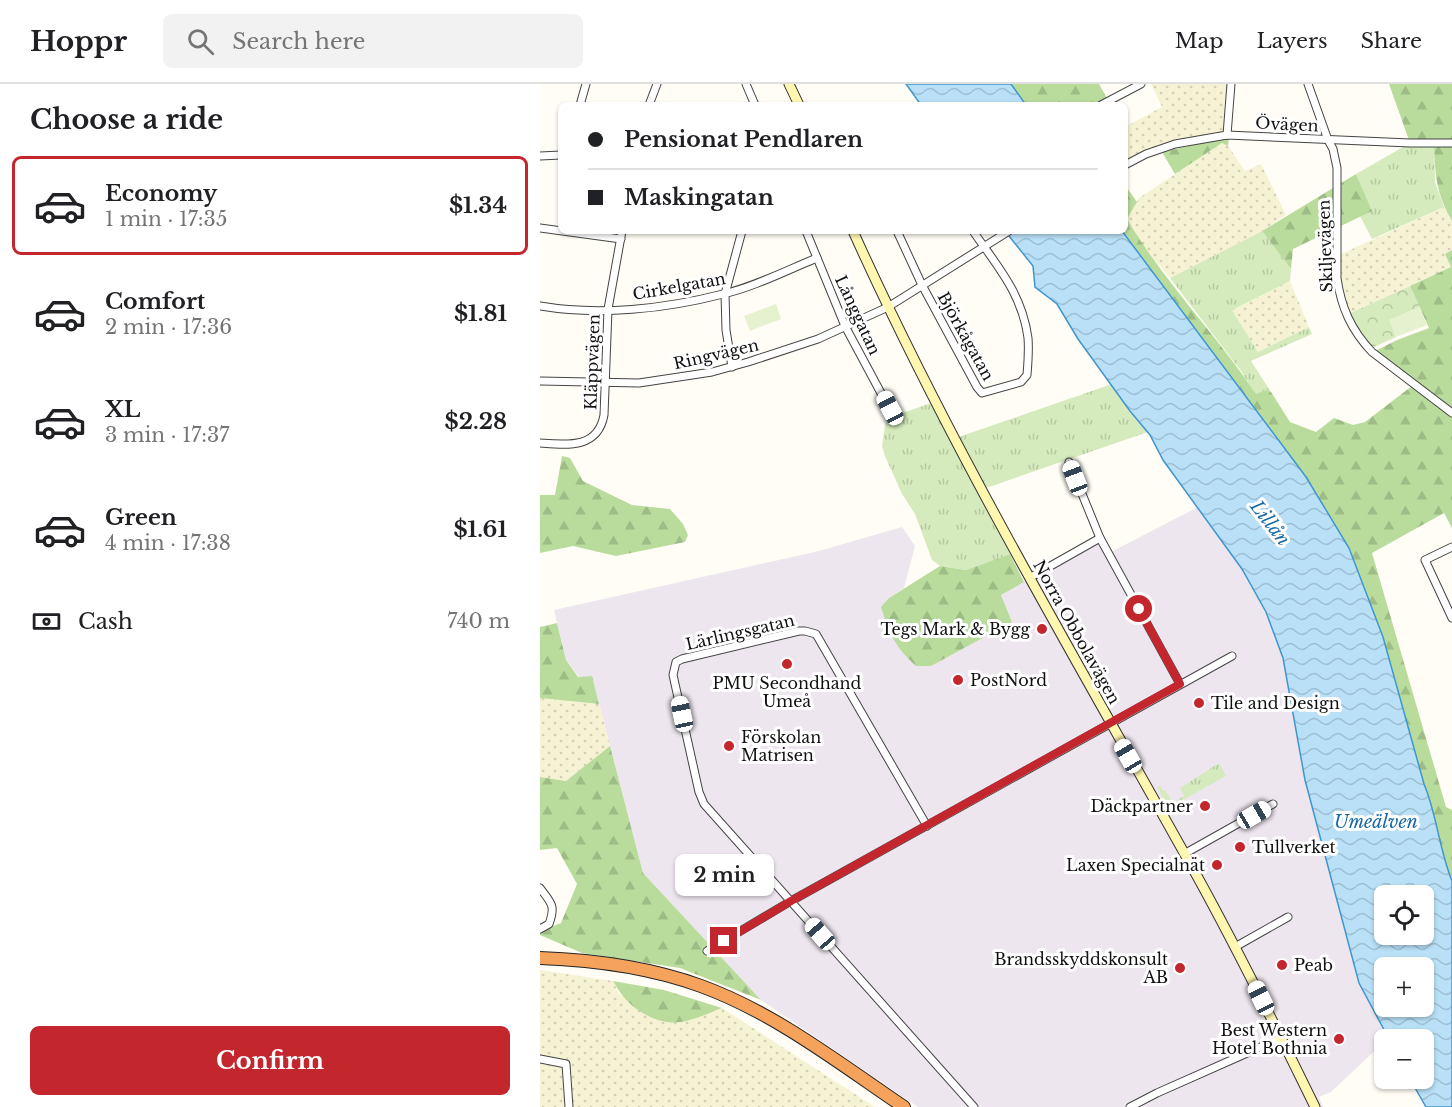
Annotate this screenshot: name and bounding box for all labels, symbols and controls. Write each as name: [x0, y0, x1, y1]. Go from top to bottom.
search box: [163, 14, 583, 68]
text: Hoppr: [30, 24, 127, 59]
icon: search: [184, 25, 217, 58]
text: Search here: [232, 28, 365, 55]
text: Map: [1175, 28, 1224, 54]
text: Layers: [1257, 28, 1328, 54]
text: Share: [1361, 28, 1422, 54]
text: Choose a ride: [30, 103, 223, 136]
street label: Övägen: [1255, 112, 1319, 136]
text: Pensionat Pendlaren: [624, 126, 863, 153]
icon: car: [33, 179, 87, 233]
text: Economy: [105, 180, 217, 207]
text: Maskingatan: [624, 184, 774, 211]
text: $1.34: [449, 192, 507, 219]
street label: Skiljevägen: [1313, 199, 1337, 293]
text: 1 min · 17:35: [105, 207, 227, 231]
street label: Cirkelgatan: [631, 268, 727, 304]
street label: Långgatan: [831, 272, 885, 358]
icon: car: [33, 287, 87, 341]
text: Comfort: [105, 288, 205, 315]
street label: Björkågatan: [933, 288, 999, 384]
text: $1.81: [454, 300, 507, 327]
street label: Kläppvägen: [580, 314, 604, 410]
text: 2 min · 17:36: [105, 315, 232, 339]
street label: Ringvägen: [671, 334, 761, 374]
car: [874, 388, 906, 428]
icon: car: [33, 395, 87, 449]
text: XL: [105, 396, 140, 423]
text: $2.28: [444, 408, 507, 435]
text: 3 min · 17:37: [105, 423, 229, 447]
car: [1060, 458, 1090, 498]
water label: Lillån: [1245, 495, 1294, 550]
icon: car: [33, 503, 87, 557]
text: Green: [105, 504, 177, 531]
text: $1.61: [453, 516, 507, 543]
text: 4 min · 17:38: [105, 531, 231, 555]
street label: Norra Obbolavägen: [1029, 557, 1125, 707]
route start: [1125, 595, 1152, 622]
icon: cash: [30, 605, 63, 638]
text: Cash: [78, 608, 133, 635]
text: 740 m: [447, 609, 510, 633]
street label: Lärlingsgatan: [684, 610, 796, 654]
place label: Tegs Mark & Bygg: [880, 619, 1030, 639]
marker: Tegs Mark & Bygg: [1035, 622, 1049, 636]
marker: PMU Secondhand Umeå: [780, 657, 794, 671]
place label: PostNord: [970, 670, 1047, 690]
place label: PMU Secondhand Umeå: [713, 673, 862, 711]
marker: PostNord: [951, 673, 965, 687]
place label: Tile and Design: [1211, 693, 1340, 713]
car: [669, 695, 695, 733]
marker: Tile and Design: [1192, 696, 1206, 710]
place label: Förskolan Matrisen: [741, 727, 821, 765]
car: [1111, 736, 1145, 776]
marker: Förskolan Matrisen: [722, 739, 736, 753]
place label: Däckpartner: [1090, 796, 1193, 816]
car: [1234, 798, 1274, 832]
marker: Däckpartner: [1198, 799, 1212, 813]
water label: Umeälven: [1334, 811, 1418, 833]
place label: Tullverket: [1252, 837, 1336, 857]
marker: Tullverket: [1233, 840, 1247, 854]
callout: 2 min: [674, 854, 774, 896]
place label: Laxen Specialnät: [1066, 855, 1205, 875]
marker: Laxen Specialnät: [1210, 858, 1224, 872]
text: 2 min: [693, 863, 756, 887]
map controls: [1374, 885, 1434, 1089]
button: locate: [1374, 885, 1434, 945]
car: [801, 915, 839, 953]
route end: [710, 927, 737, 954]
place label: Brandsskyddskonsult AB: [994, 949, 1168, 987]
place label: Peab: [1294, 955, 1333, 975]
button: +: [1374, 957, 1434, 1017]
marker: Peab: [1275, 958, 1289, 972]
marker: Brandsskyddskonsult AB: [1173, 961, 1187, 975]
car: [1245, 978, 1277, 1018]
place label: Best Western Hotel Bothnia: [1212, 1020, 1327, 1058]
button: Confirm: [30, 1026, 510, 1095]
button: −: [1374, 1029, 1434, 1089]
marker: Best Western Hotel Bothnia: [1332, 1032, 1346, 1046]

